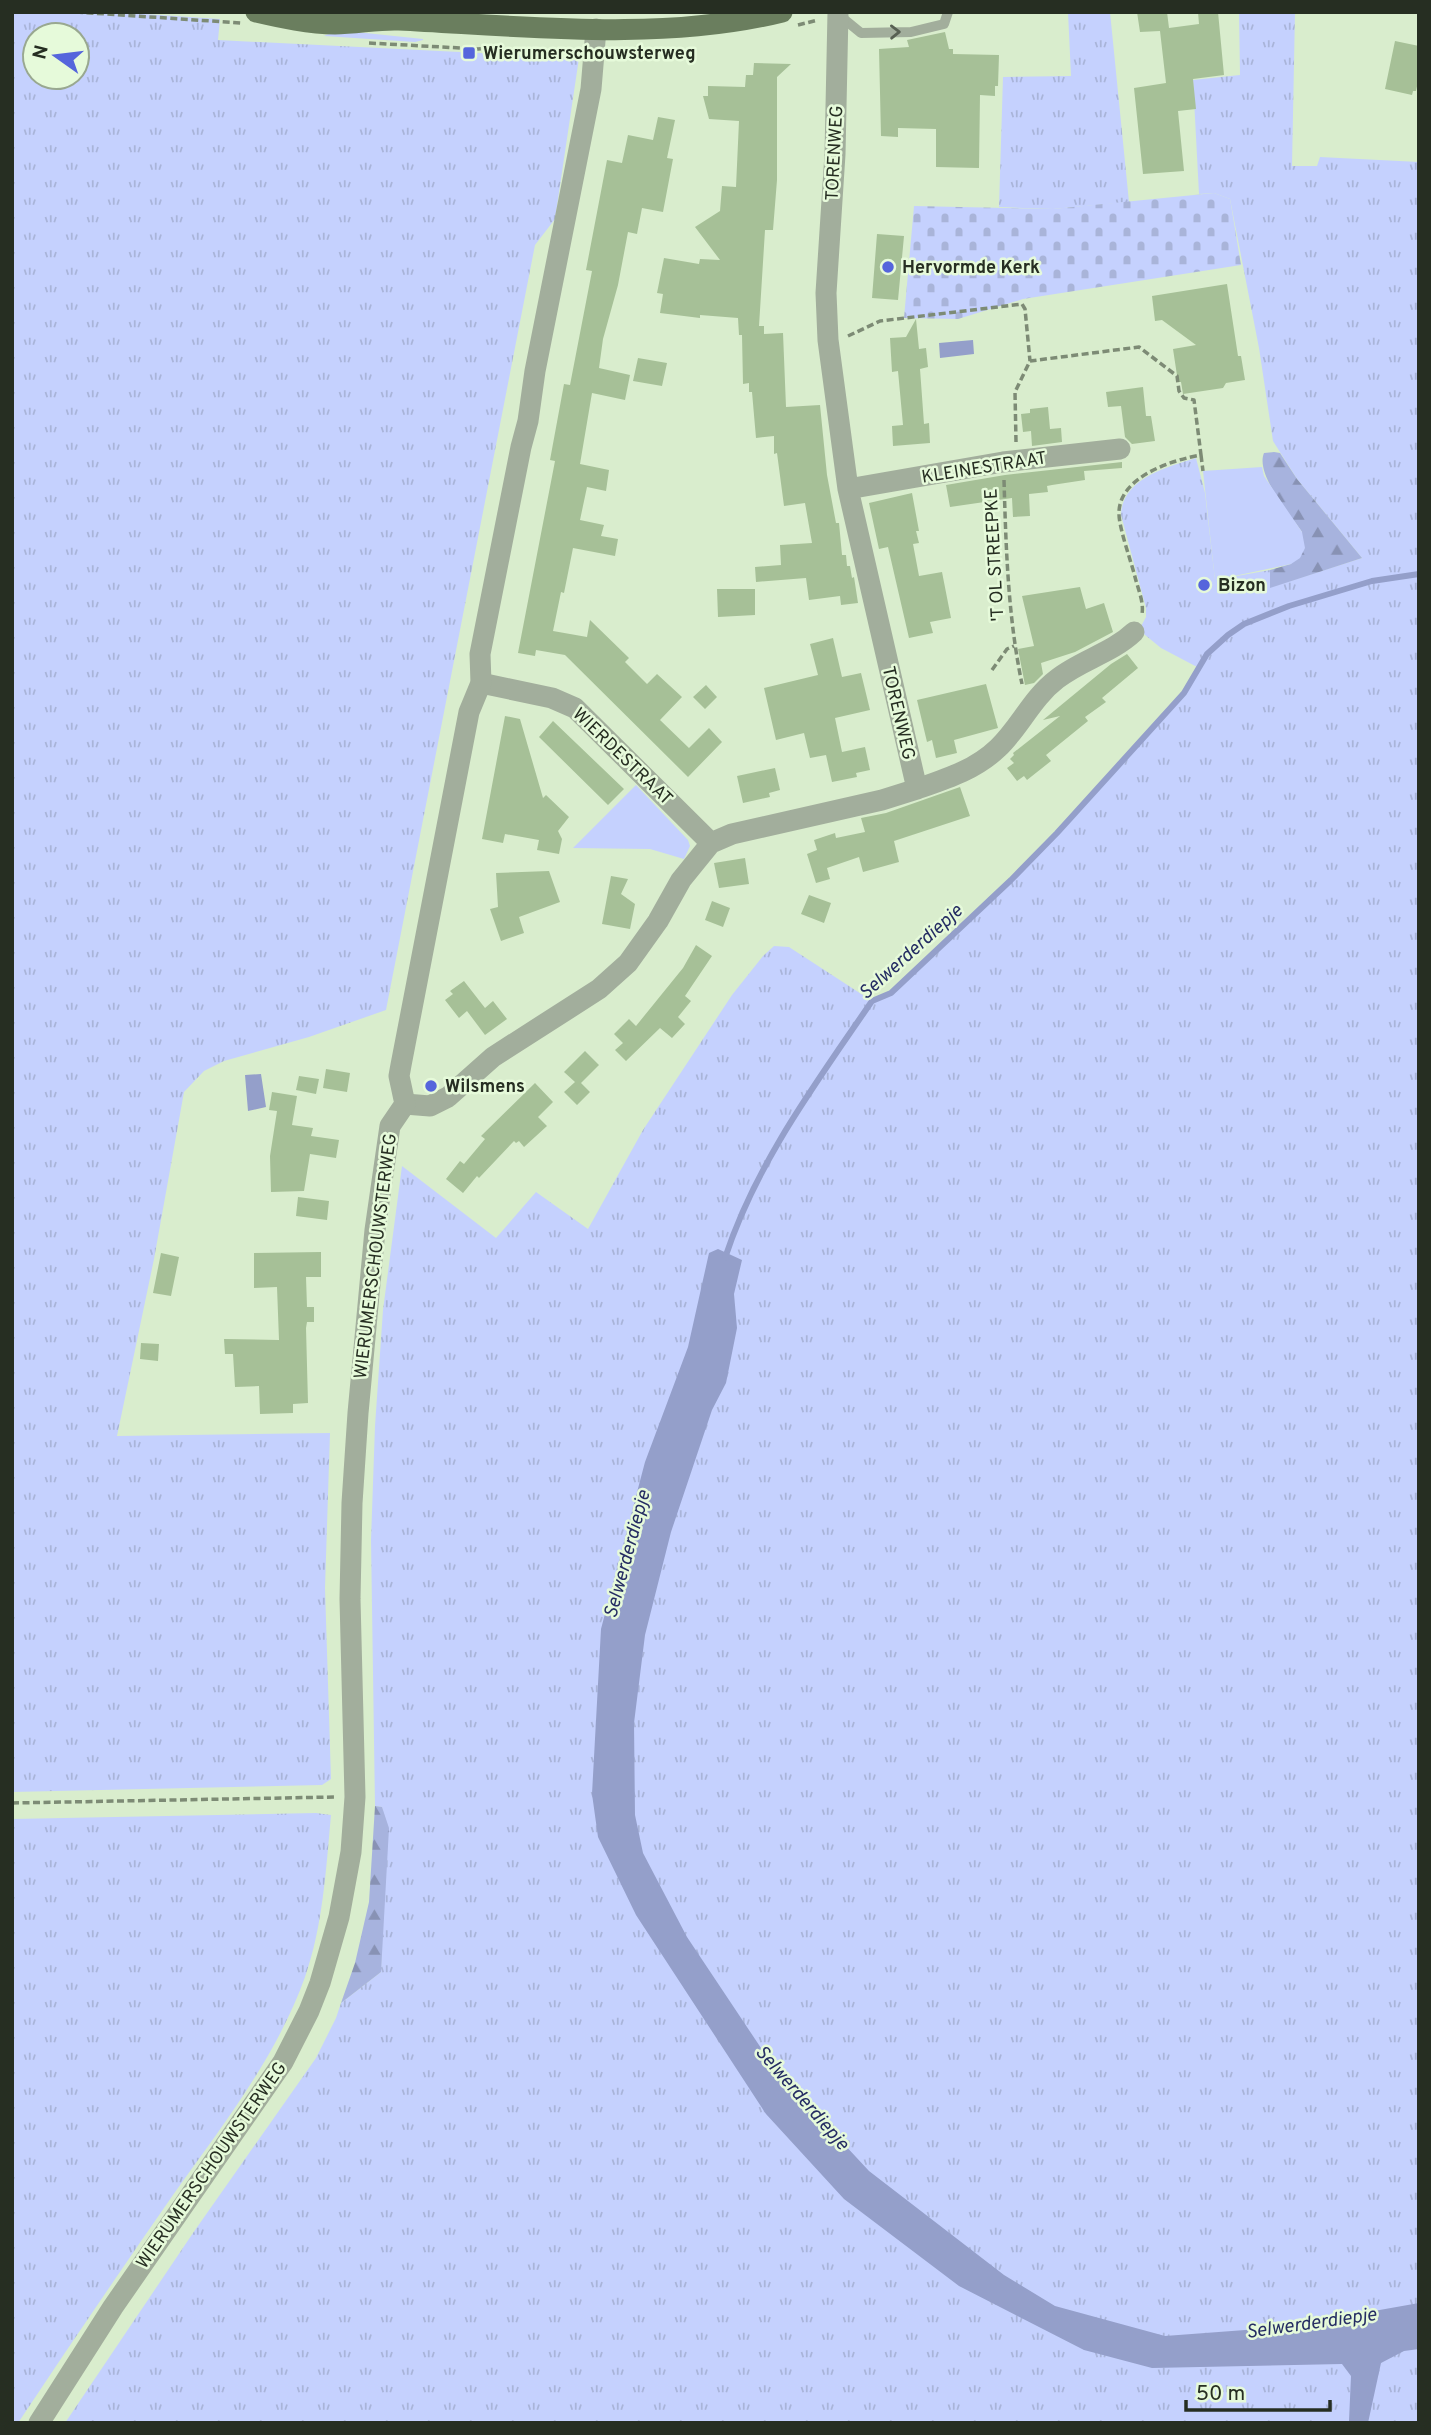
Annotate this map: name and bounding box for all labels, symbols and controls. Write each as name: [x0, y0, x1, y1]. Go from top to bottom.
north arrow: [21, 21, 91, 91]
one-way arrow: [890, 24, 901, 40]
text: N: [28, 43, 55, 62]
place label: Wierumerschouwsterweg: [483, 43, 696, 66]
marker: Wierumerschouwsterweg: [461, 45, 477, 61]
street label: TORENWEG: [822, 105, 849, 201]
place label: Hervormde Kerk: [902, 257, 1040, 280]
marker: Hervormde Kerk: [880, 259, 896, 275]
street label: KLEINESTRAAT: [920, 447, 1048, 490]
street label: 'T OL STREEPKE: [981, 488, 1010, 622]
place label: Bizon: [1218, 575, 1266, 598]
marker: Bizon: [1196, 577, 1212, 593]
street label: TORENWEG: [876, 664, 919, 762]
street label: WIERDESTRAAT: [567, 703, 677, 811]
water label: Selwerderdiepje: [854, 899, 968, 1005]
place label: Wilsmens: [445, 1076, 525, 1099]
marker: Wilsmens: [423, 1078, 439, 1094]
street label: WIERUMERSCHOUWSTERWEG: [350, 1132, 403, 1380]
water label: Selwerderdiepje: [599, 1488, 657, 1621]
water label: Selwerderdiepje: [749, 2041, 854, 2156]
street label: WIERUMERSCHOUWSTERWEG: [132, 2058, 293, 2274]
water label: Selwerderdiepje: [1245, 2303, 1378, 2345]
scale bar: [1186, 2368, 1330, 2412]
text: 50 m: [1196, 2381, 1245, 2408]

